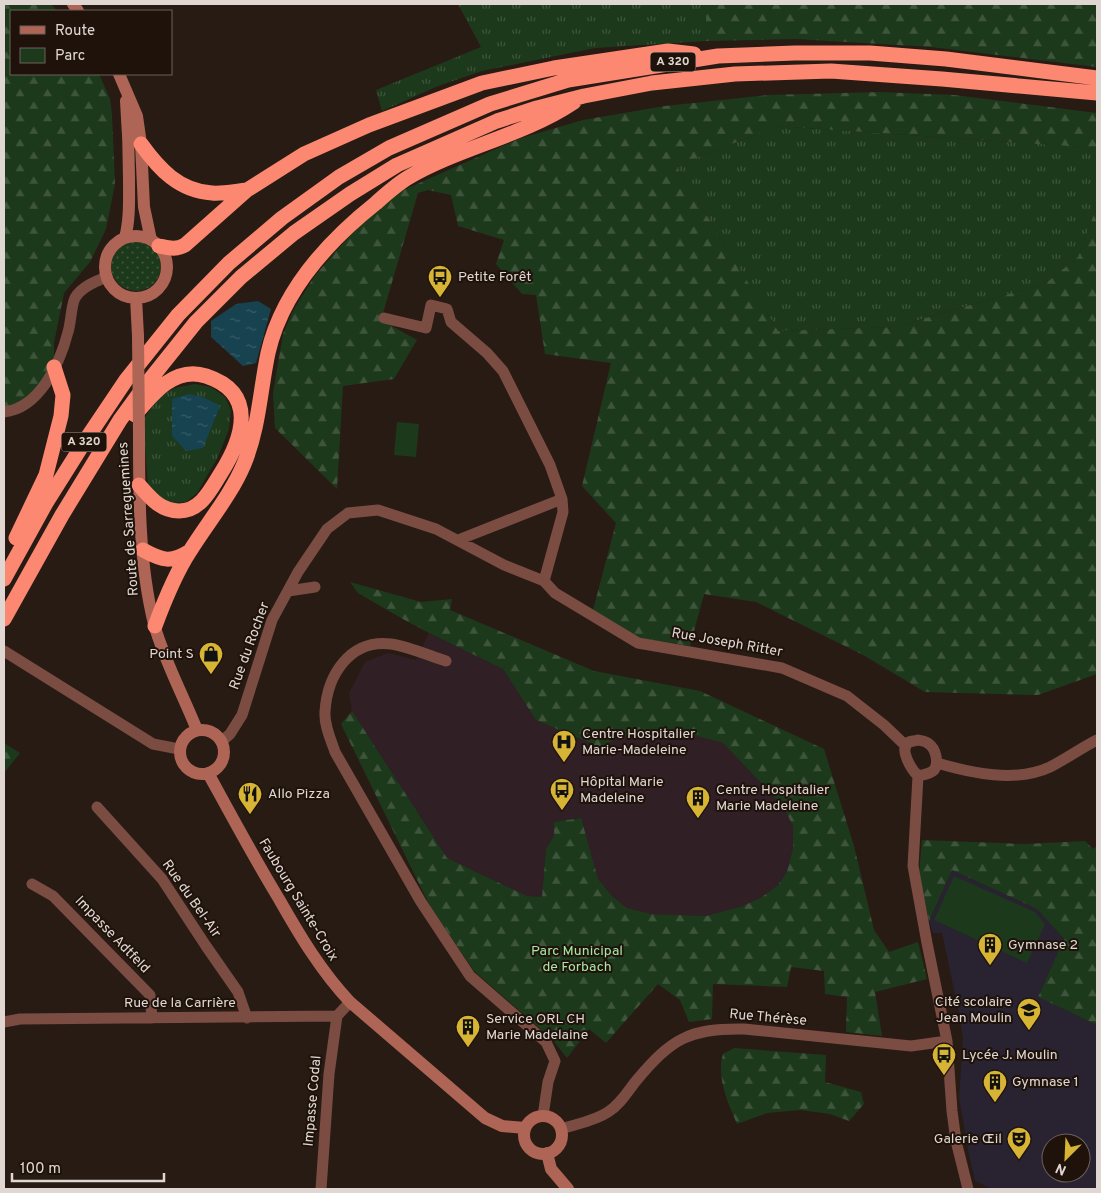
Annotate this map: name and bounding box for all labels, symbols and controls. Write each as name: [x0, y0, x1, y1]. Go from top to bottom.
legend: [10, 10, 172, 75]
text: Route: [55, 22, 95, 41]
text: Parc: [55, 47, 85, 66]
road number: A 320: [650, 52, 696, 72]
bus stop icon: Petite Forêt: [427, 264, 453, 298]
place label: Petite Forêt: [458, 269, 532, 286]
road number: A 320: [62, 432, 106, 452]
street label: Route de Sarreguemines: [115, 441, 143, 597]
street label: Rue du Rocher: [226, 599, 274, 692]
street label: Rue Joseph Ritter: [670, 625, 784, 661]
shop icon: Point S: [198, 641, 224, 675]
place label: Point S: [149, 646, 194, 663]
place label: Centre Hospitalier Marie-Madeleine: [582, 726, 696, 759]
hospital icon: Centre Hospitalier Marie-Madeleine: [551, 729, 577, 763]
place label: Hôpital Marie Madeleine: [580, 774, 664, 807]
bus stop icon: Hôpital Marie Madeleine: [549, 777, 575, 811]
restaurant icon: Allo Pizza: [237, 781, 263, 815]
place label: Centre Hospitalier Marie Madeleine: [716, 782, 830, 815]
building icon: Centre Hospitalier Marie Madeleine: [685, 785, 711, 819]
place label: Allo Pizza: [268, 786, 330, 803]
street label: Faubourg Sainte-Croix: [255, 835, 341, 965]
street label: Rue du Bel-Air: [158, 857, 224, 942]
street label: Impasse Adtfeld: [71, 893, 153, 977]
building icon: Gymnase 2: [977, 932, 1003, 966]
place label: Gymnase 2: [1008, 937, 1078, 954]
park label: Parc Municipal de Forbach: [531, 943, 623, 976]
place label: Cité scolaire Jean Moulin: [935, 994, 1012, 1027]
street label: Rue de la Carrière: [124, 995, 236, 1012]
school or university icon: Cité scolaire Jean Moulin: [1016, 997, 1042, 1031]
street label: Rue Thérèse: [728, 1006, 808, 1030]
place label: Service ORL CH Marie Madelaine: [486, 1011, 588, 1044]
building icon: Service ORL CH Marie Madelaine: [455, 1014, 481, 1048]
bus stop icon: Lycée J. Moulin: [931, 1042, 957, 1076]
place label: Lycée J. Moulin: [962, 1047, 1058, 1064]
street label: Impasse Codal: [301, 1055, 325, 1147]
building icon: Gymnase 1: [982, 1069, 1008, 1103]
place label: Gymnase 1: [1012, 1074, 1079, 1091]
theatre icon: Galerie Œil: [1006, 1126, 1032, 1160]
place label: Galerie Œil: [934, 1131, 1002, 1148]
north arrow: [1041, 1133, 1091, 1183]
scale bar: [12, 1150, 165, 1182]
text: N: [1053, 1159, 1069, 1178]
text: 100 m: [20, 1160, 61, 1179]

